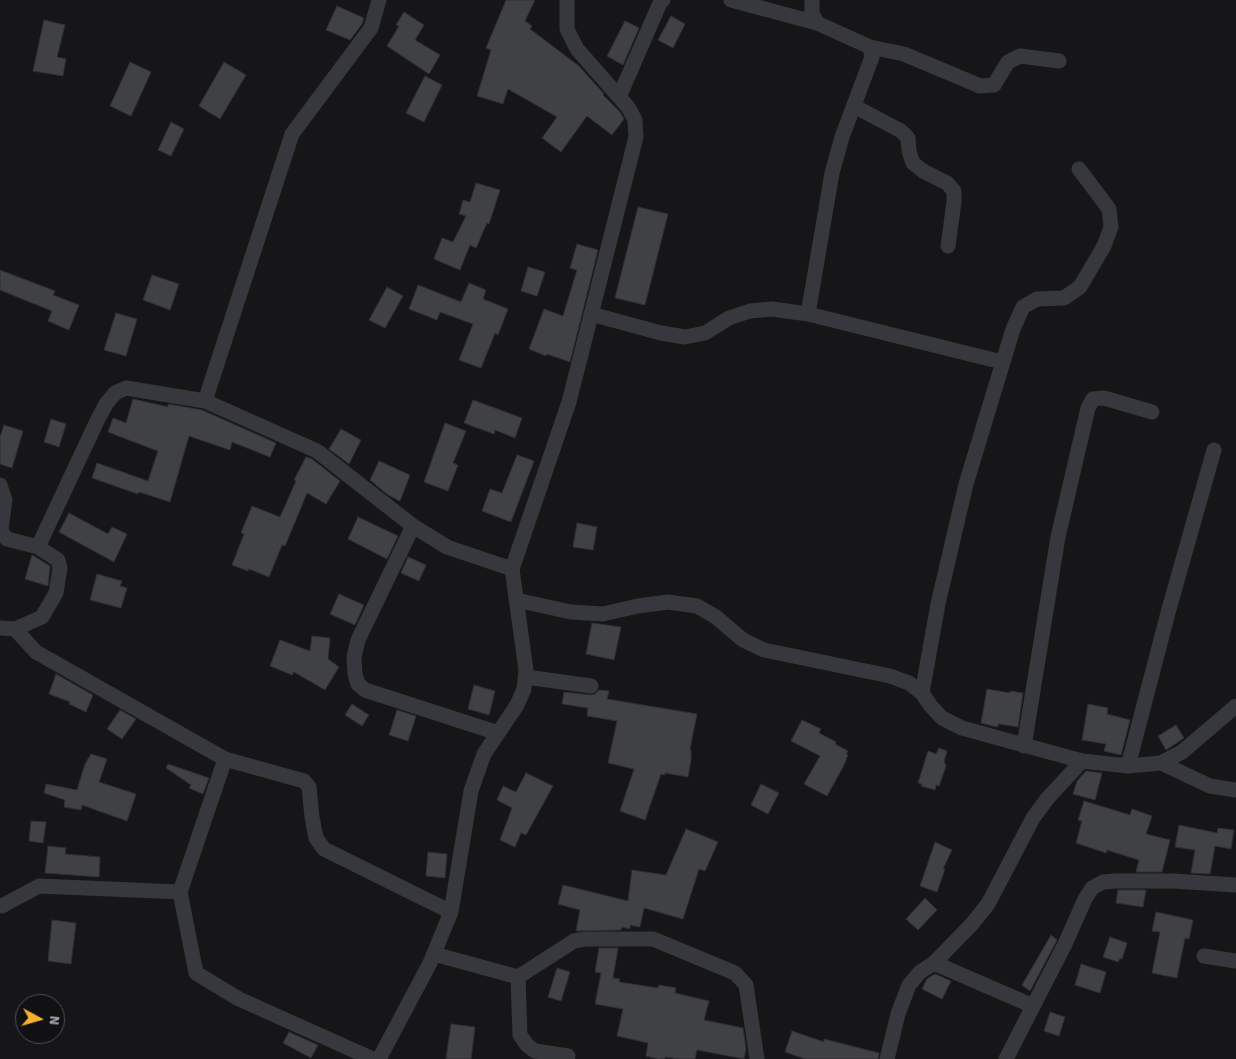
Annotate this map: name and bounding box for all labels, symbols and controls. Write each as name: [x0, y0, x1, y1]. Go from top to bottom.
north arrow: [15, 994, 65, 1044]
text: N: [43, 1015, 64, 1026]

